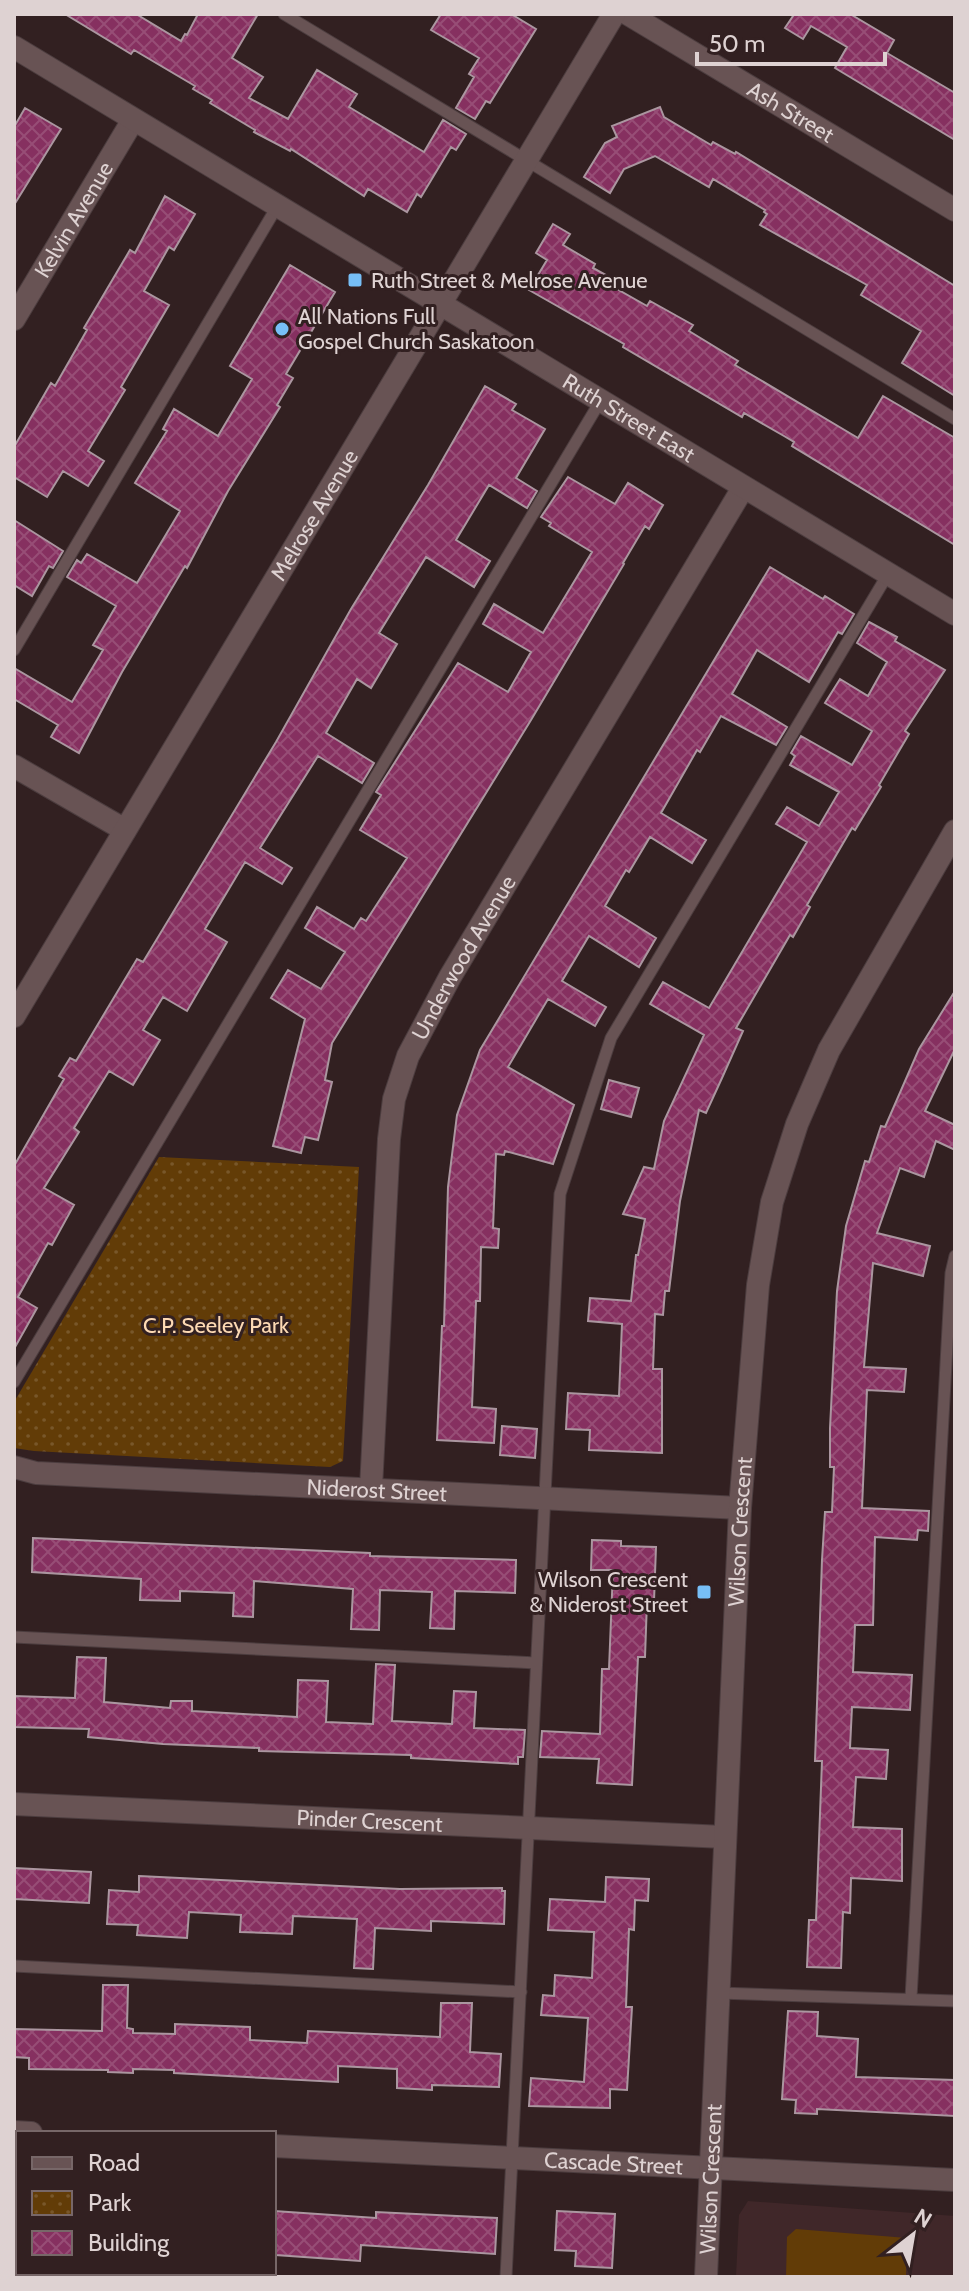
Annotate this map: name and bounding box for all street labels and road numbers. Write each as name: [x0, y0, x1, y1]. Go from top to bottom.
street label: Ash Street: [743, 76, 839, 149]
street label: Kelvin Avenue: [29, 157, 119, 283]
street label: Ruth Street East: [558, 368, 700, 468]
street label: Melrose Avenue: [265, 445, 364, 586]
street label: Underwood Avenue: [406, 871, 522, 1045]
street label: Wilson Crescent: [723, 1455, 758, 1607]
street label: Niderost Street: [306, 1473, 448, 1507]
street label: Pinder Crescent: [296, 1804, 444, 1838]
street label: Wilson Crescent: [694, 2103, 728, 2255]
street label: Cascade Street: [544, 2147, 684, 2180]

